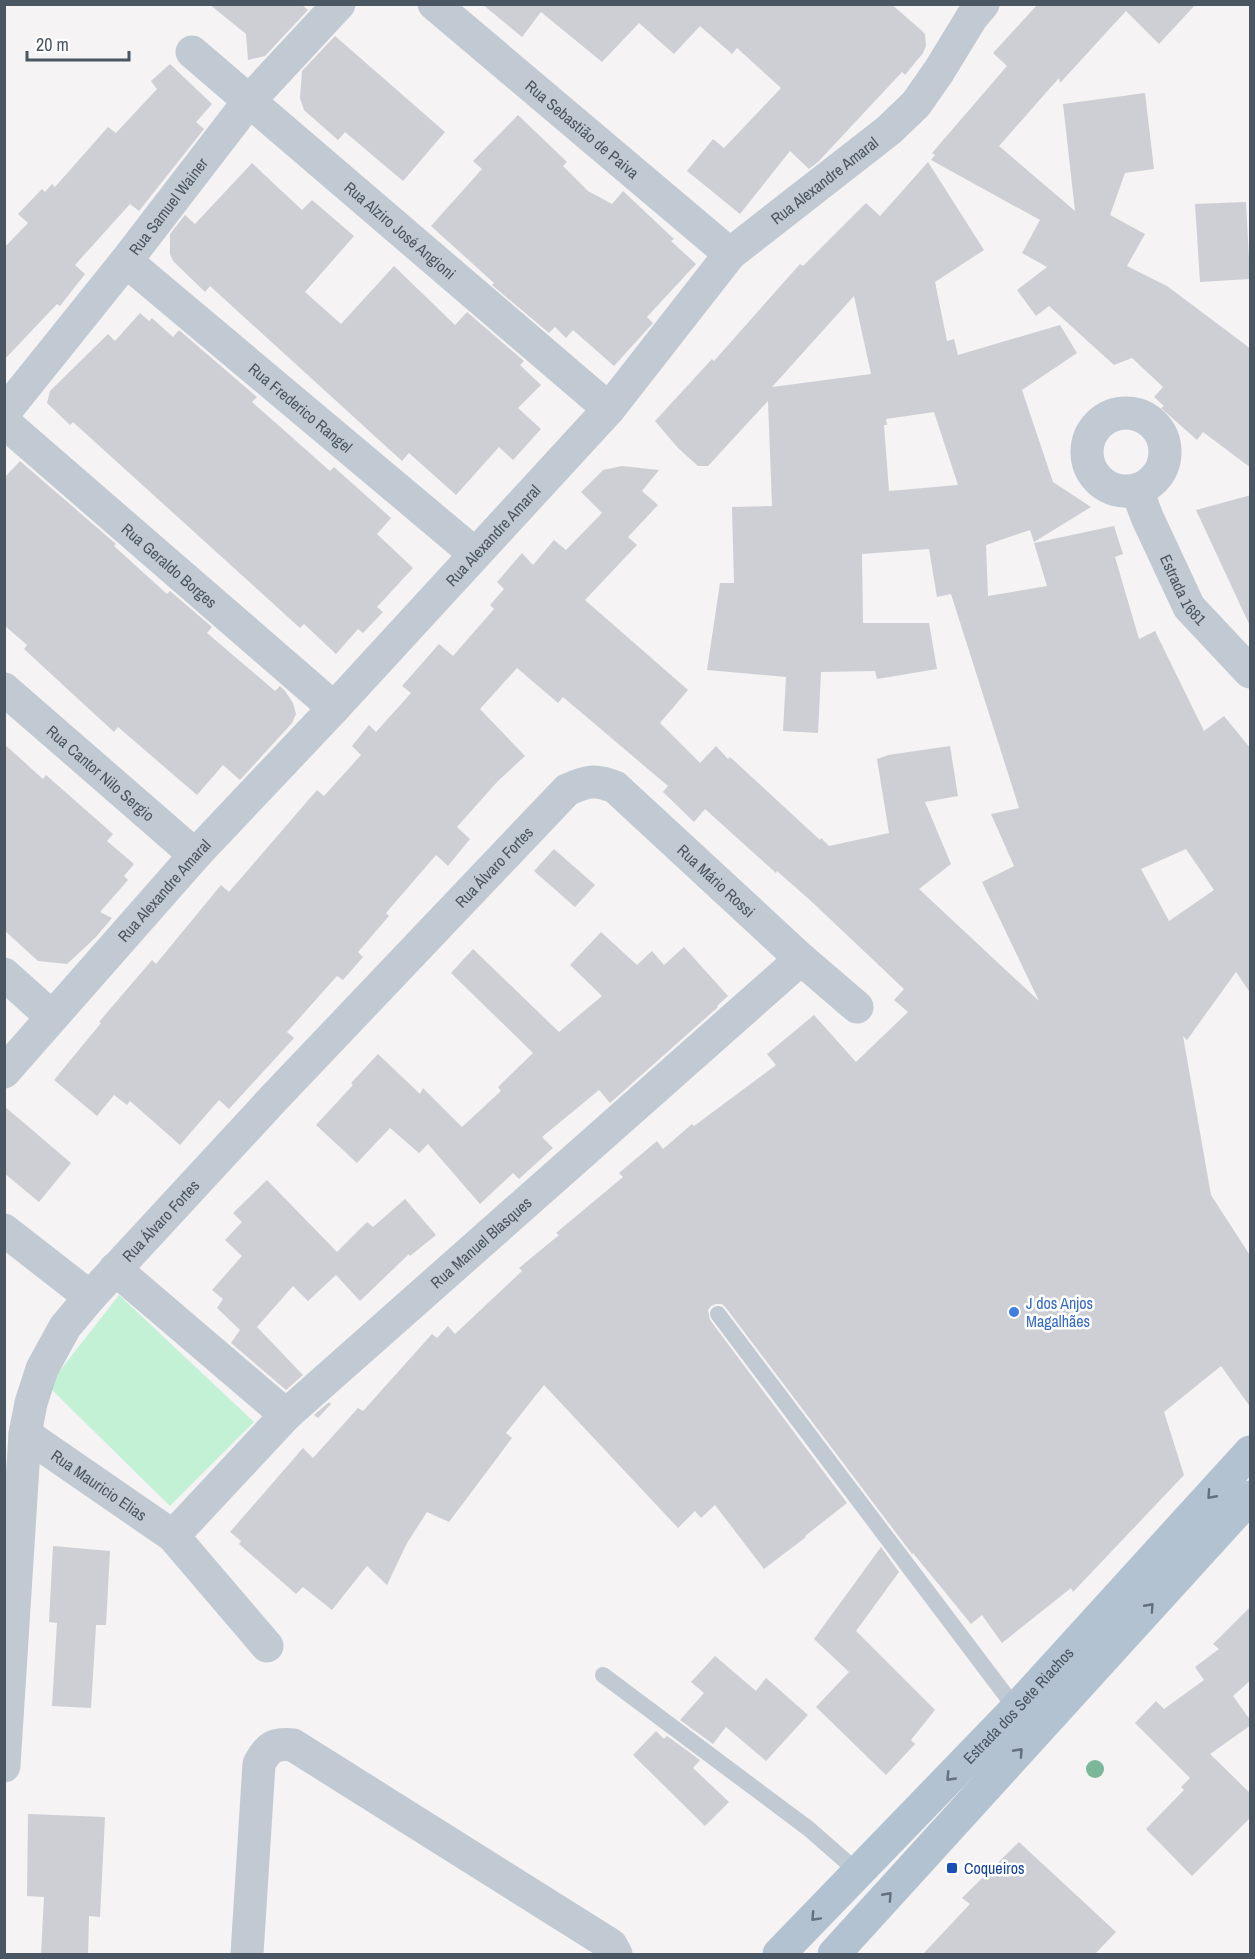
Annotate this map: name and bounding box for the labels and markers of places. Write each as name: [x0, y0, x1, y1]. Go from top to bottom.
place label: J dos Anjos Magalhães: [1026, 1292, 1093, 1332]
marker: J dos Anjos Magalhães: [1007, 1305, 1021, 1319]
place label: Coqueiros: [964, 1857, 1025, 1879]
marker: Coqueiros: [945, 1861, 959, 1875]

